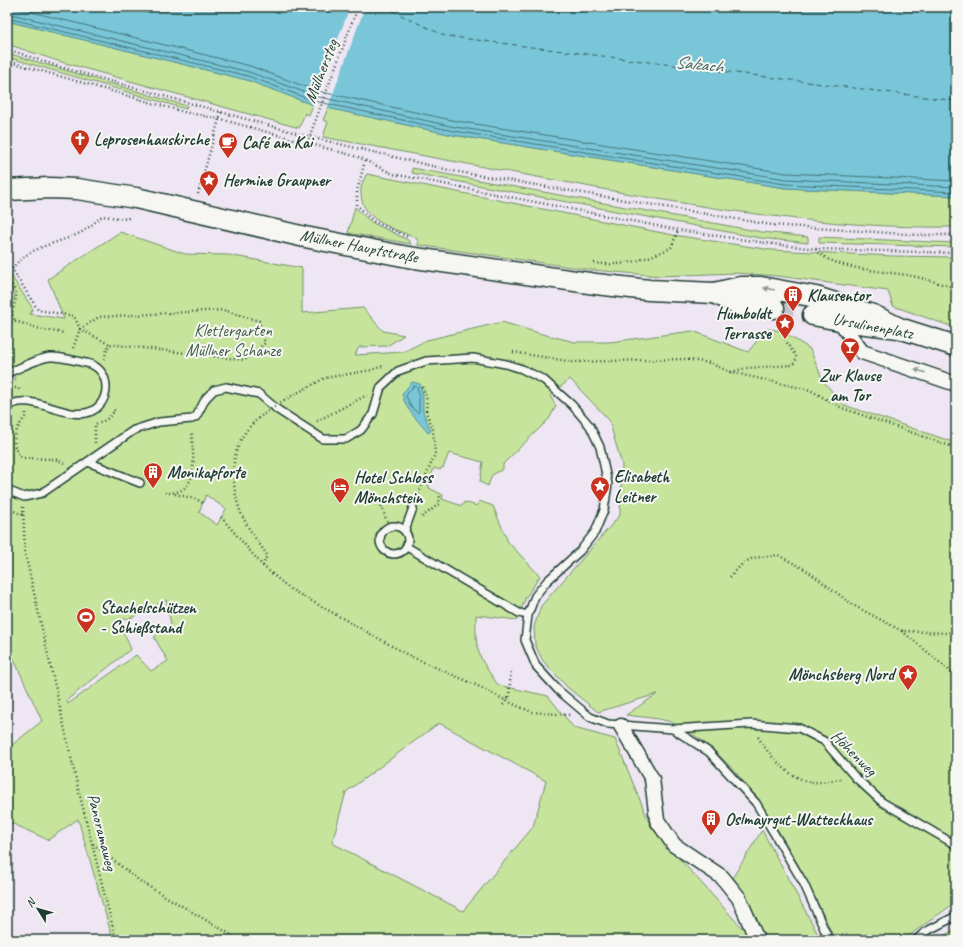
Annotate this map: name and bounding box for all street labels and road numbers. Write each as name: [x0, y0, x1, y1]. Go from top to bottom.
street label: Müllnersteg: [299, 35, 343, 106]
street label: Müllner Hauptstraße: [298, 224, 421, 268]
street label: Ursulinenplatz: [831, 308, 916, 344]
street label: Höhenweg: [826, 725, 882, 781]
street label: Panoramaweg: [82, 791, 122, 875]

